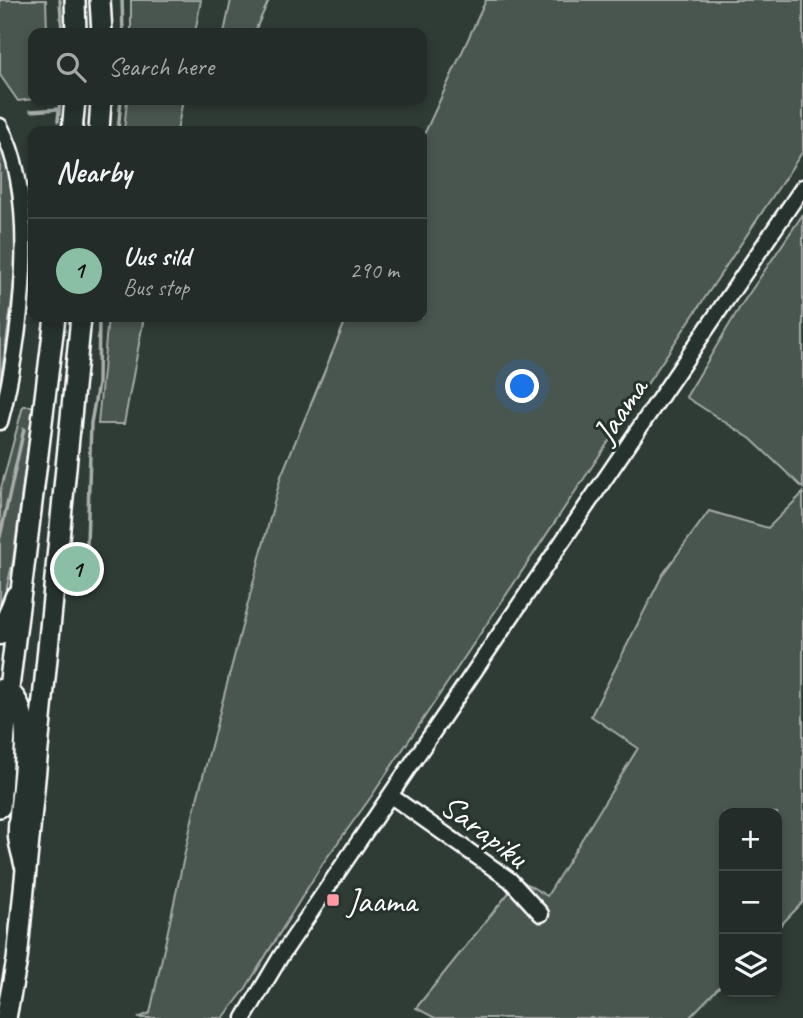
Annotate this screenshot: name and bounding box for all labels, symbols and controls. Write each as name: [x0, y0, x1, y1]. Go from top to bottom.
search box: [28, 28, 427, 105]
icon: search: [52, 48, 90, 86]
text: Search here: [108, 50, 214, 83]
text: Nearby: [56, 153, 132, 191]
text: Uus sild: [123, 240, 190, 273]
text: 1: [74, 256, 84, 285]
text: 290 m: [350, 256, 399, 285]
text: Bus stop: [123, 273, 189, 302]
street label: Jaama: [582, 368, 658, 453]
your location: [505, 369, 539, 403]
pin: 1: [54, 543, 100, 595]
street label: Sarapiku: [433, 784, 538, 878]
map controls: [719, 808, 782, 997]
button: +: [719, 808, 782, 871]
button: −: [719, 871, 782, 934]
place label: Jaama: [345, 880, 419, 922]
marker: Jaama: [325, 892, 341, 908]
button: layers: [719, 934, 782, 997]

